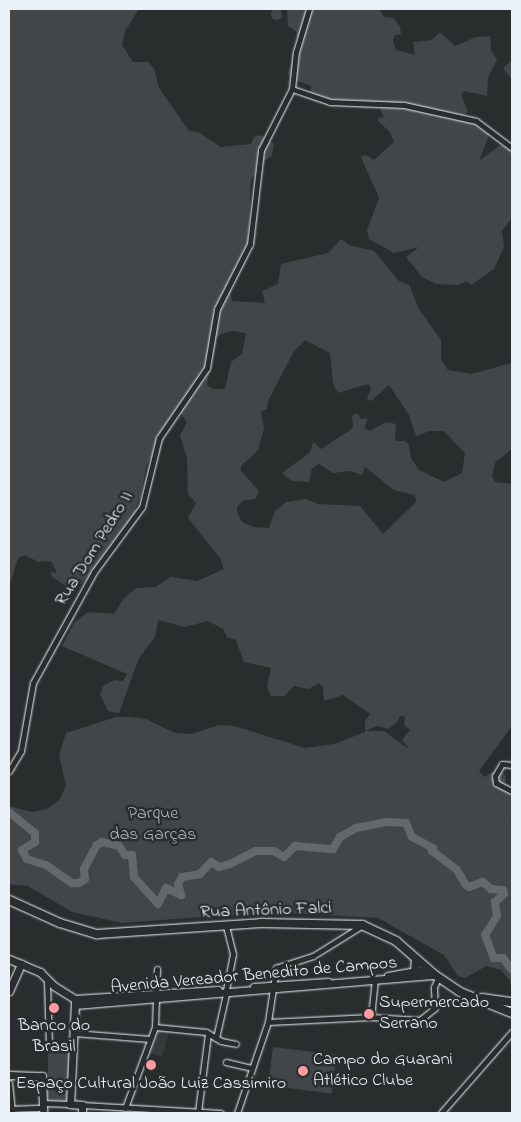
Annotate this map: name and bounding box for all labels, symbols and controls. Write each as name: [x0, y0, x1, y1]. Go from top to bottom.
street label: Rua Dom Pedro II: [51, 488, 139, 610]
park label: Parque das Garças: [110, 804, 196, 846]
street label: Rua Antônio Falci: [200, 898, 332, 924]
street label: Avenida Vereador Benedito de Campos: [110, 953, 398, 999]
place label: Supermercado Serrano: [379, 993, 489, 1036]
marker: Banco do Brasil: [48, 1002, 60, 1014]
marker: Supermercado Serrano: [363, 1008, 375, 1020]
place label: Banco do Brasil: [18, 1016, 90, 1058]
place label: Campo do Guarani Atlético Clube: [313, 1050, 453, 1092]
marker: Espaço Cultural João Luiz Cassimiro: [145, 1059, 157, 1071]
marker: Campo do Guarani Atlético Clube: [297, 1065, 309, 1077]
place label: Espaço Cultural João Luiz Cassimiro: [16, 1073, 286, 1095]

